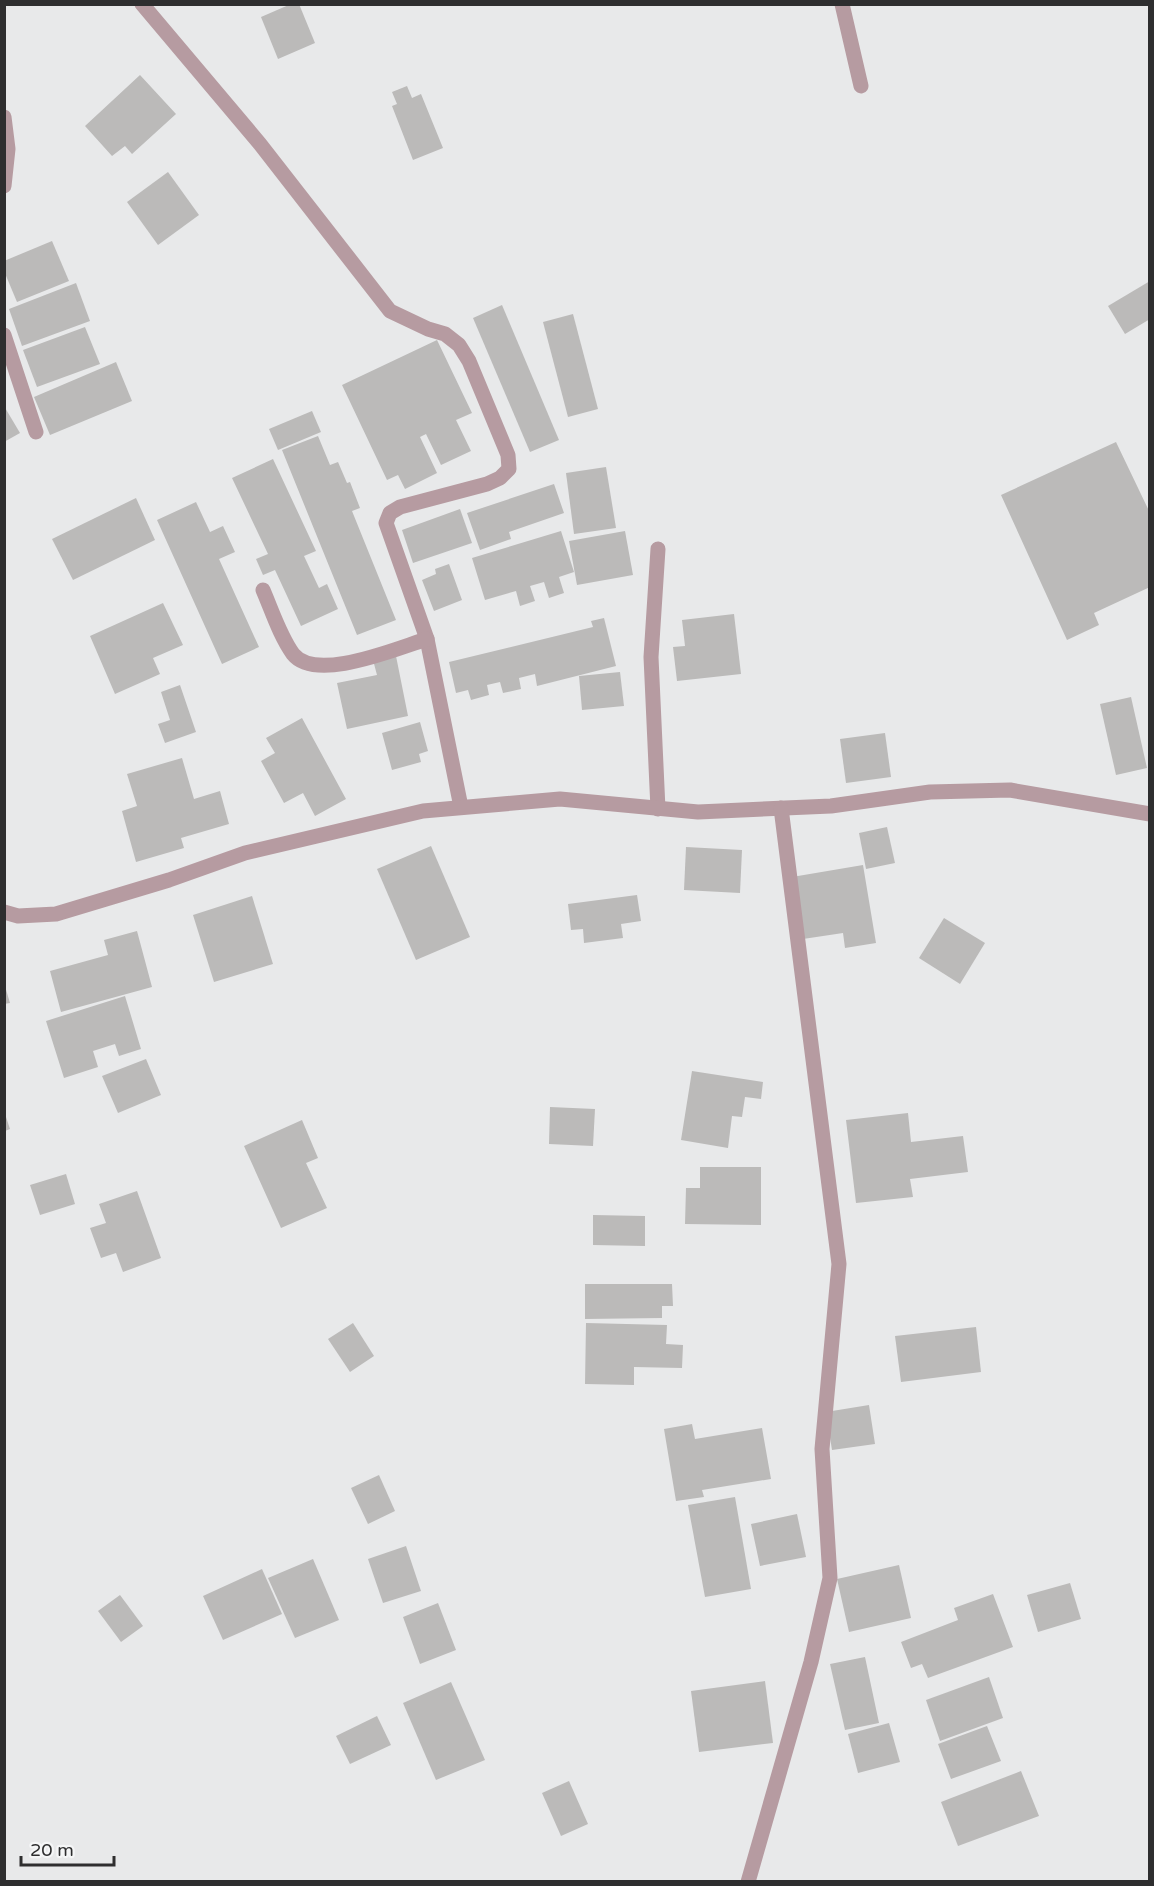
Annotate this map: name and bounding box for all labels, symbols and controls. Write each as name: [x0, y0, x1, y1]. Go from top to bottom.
scale bar: [21, 1829, 114, 1867]
text: 20 m: [30, 1839, 74, 1861]

